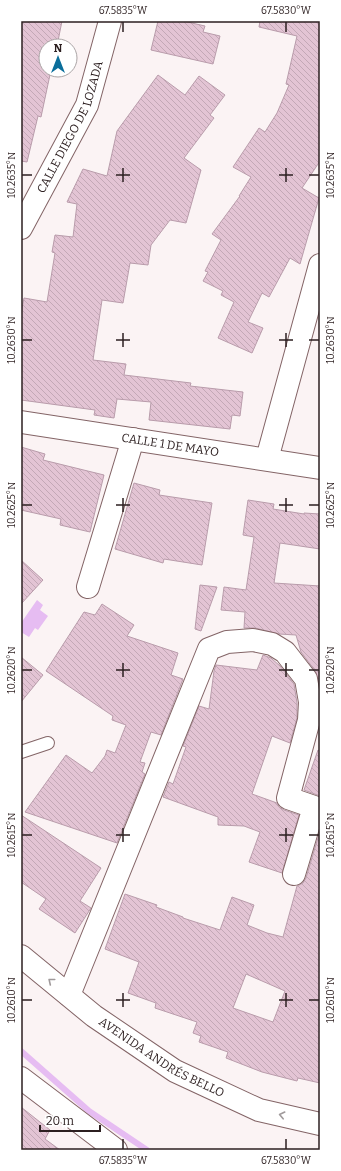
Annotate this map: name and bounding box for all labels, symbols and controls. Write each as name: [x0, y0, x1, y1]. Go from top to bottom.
text: 67.5835°W: [99, 5, 148, 17]
text: 67.5830°W: [261, 5, 312, 17]
north arrow: [38, 38, 78, 78]
text: N: [54, 42, 63, 55]
street label: CALLE DIEGO DE LOZADA: [34, 59, 106, 195]
text: 10.2635°N: [6, 152, 18, 198]
text: 10.2635°N: [325, 152, 337, 198]
text: 10.2630°N: [6, 316, 18, 364]
text: 10.2630°N: [325, 316, 337, 364]
street label: CALLE 1 DE MAYO: [121, 431, 220, 459]
text: 10.2625°N: [6, 482, 18, 528]
text: 10.2625°N: [325, 482, 337, 528]
text: 10.2620°N: [6, 646, 18, 694]
text: 10.2620°N: [325, 646, 337, 694]
text: 10.2615°N: [6, 813, 18, 857]
text: 10.2615°N: [325, 813, 337, 857]
text: 10.2610°N: [6, 977, 18, 1023]
text: 10.2610°N: [325, 977, 337, 1023]
one-way arrow: [48, 978, 55, 985]
street label: AVENIDA ANDRÉS BELLO: [96, 1014, 227, 1100]
scale bar: [40, 1107, 100, 1133]
one-way arrow: [279, 1111, 286, 1120]
text: 20 m: [46, 1114, 75, 1128]
text: 67.5835°W: [99, 1155, 148, 1167]
text: 67.5830°W: [261, 1155, 312, 1167]

